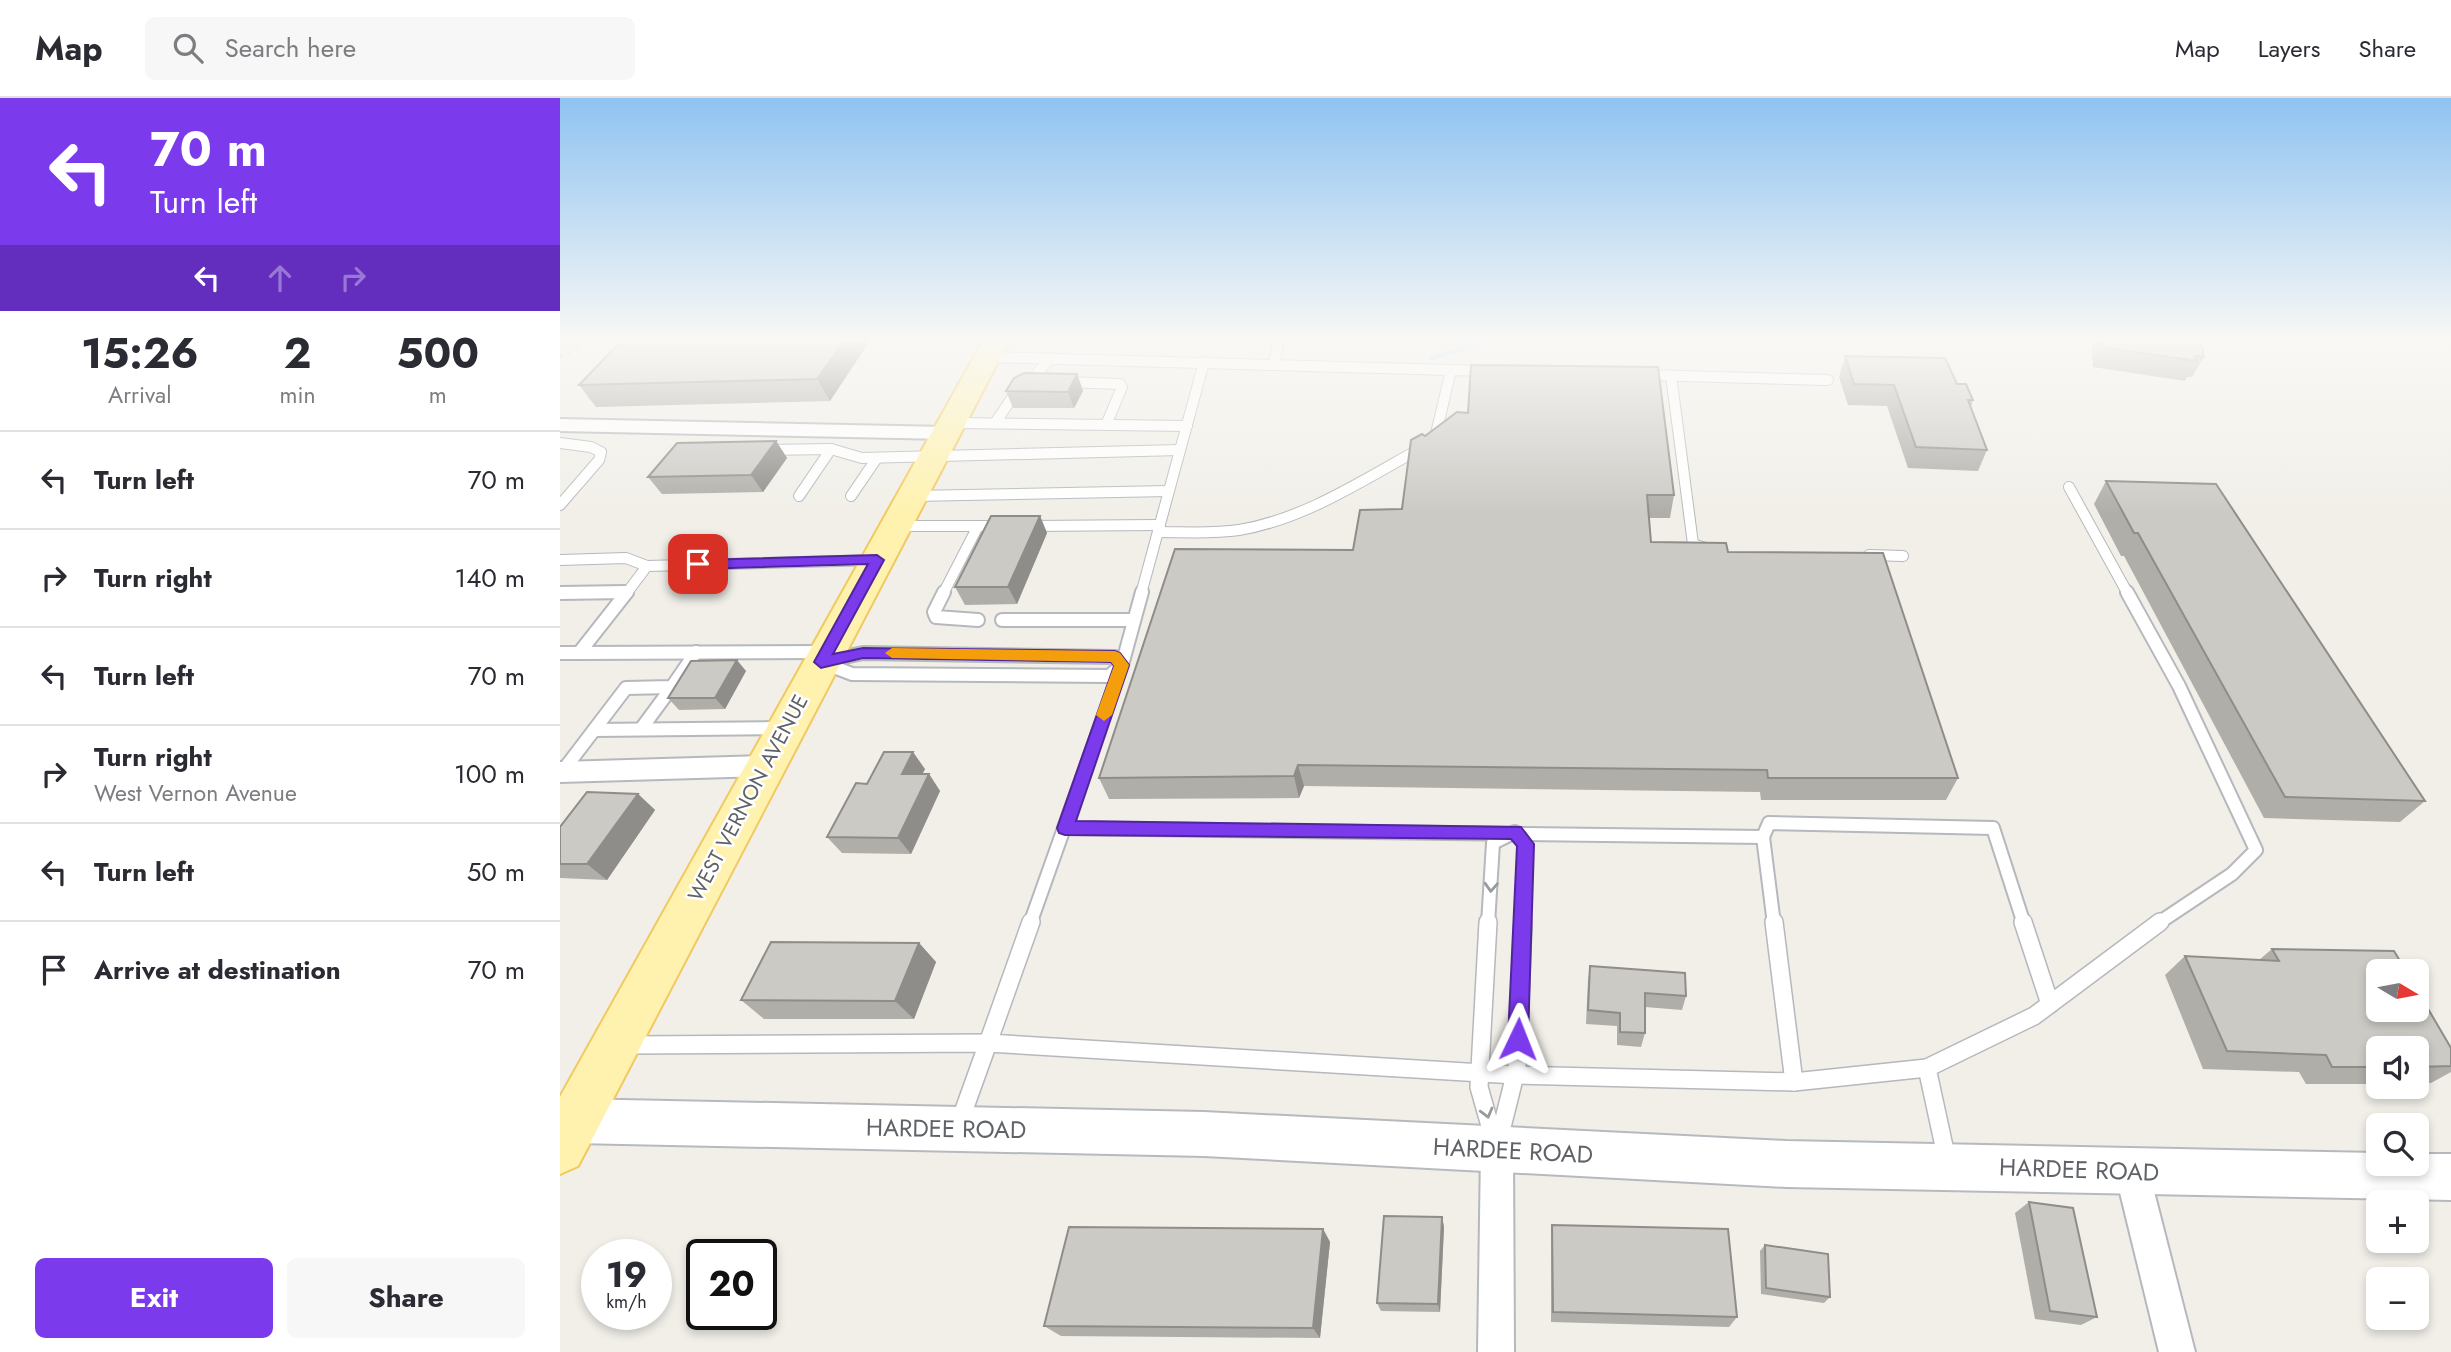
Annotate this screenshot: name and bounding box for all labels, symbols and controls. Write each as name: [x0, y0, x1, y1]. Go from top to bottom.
search box: [145, 17, 635, 80]
text: Map: [35, 25, 103, 72]
icon: search: [169, 29, 207, 67]
text: Search here: [225, 29, 356, 67]
text: Map: [2175, 31, 2220, 66]
text: Layers: [2258, 31, 2320, 66]
text: Share: [2358, 31, 2416, 66]
text: 70 m: [150, 114, 267, 184]
icon: left: [35, 126, 126, 217]
text: Turn left: [150, 179, 257, 225]
icon: left: [188, 259, 226, 297]
icon: ahead: [261, 259, 299, 297]
icon: right: [334, 259, 372, 297]
text: 15:26: [81, 323, 199, 384]
text: 2: [284, 323, 311, 384]
text: 500: [396, 323, 479, 384]
text: Arrival: [108, 378, 171, 412]
text: min: [279, 378, 315, 412]
text: m: [429, 378, 447, 412]
icon: left: [35, 461, 73, 499]
text: Turn left: [94, 461, 194, 499]
text: 70 m: [468, 461, 525, 499]
pin: [668, 534, 728, 594]
icon: arrive: [679, 545, 717, 583]
icon: right: [35, 559, 73, 597]
text: Turn right: [94, 559, 212, 597]
text: 140 m: [454, 559, 525, 597]
icon: left: [35, 657, 73, 695]
text: Turn left: [94, 657, 194, 695]
text: 70 m: [468, 657, 525, 695]
street label: WEST VERNON AVENUE: [681, 689, 815, 907]
text: Turn right: [94, 738, 212, 776]
icon: right: [35, 755, 73, 793]
text: 100 m: [454, 755, 525, 793]
text: West Vernon Avenue: [94, 776, 297, 810]
icon: left: [35, 853, 73, 891]
text: Turn left: [94, 853, 194, 891]
text: 50 m: [467, 853, 525, 891]
one-way arrow: [1483, 882, 1498, 893]
icon: arrive: [35, 951, 73, 989]
text: Arrive at destination: [94, 951, 341, 989]
text: 70 m: [468, 951, 525, 989]
north arrow: [2366, 959, 2429, 1022]
map controls: [2366, 959, 2429, 1330]
position arrow: [1481, 1002, 1555, 1076]
button: sound: [2366, 1036, 2429, 1099]
one-way arrow: [1478, 1107, 1493, 1119]
street label: HARDEE ROAD: [866, 1110, 1026, 1147]
button: search: [2366, 1113, 2429, 1176]
street label: HARDEE ROAD: [1432, 1129, 1594, 1172]
street label: HARDEE ROAD: [1998, 1149, 2160, 1190]
button: +: [2366, 1190, 2429, 1253]
speed limit sign: 20: [686, 1239, 777, 1330]
text: 19: [606, 1250, 647, 1300]
button: Exit: [35, 1258, 273, 1338]
button: Share: [287, 1258, 525, 1338]
button: −: [2366, 1267, 2429, 1330]
text: km/h: [606, 1289, 647, 1315]

